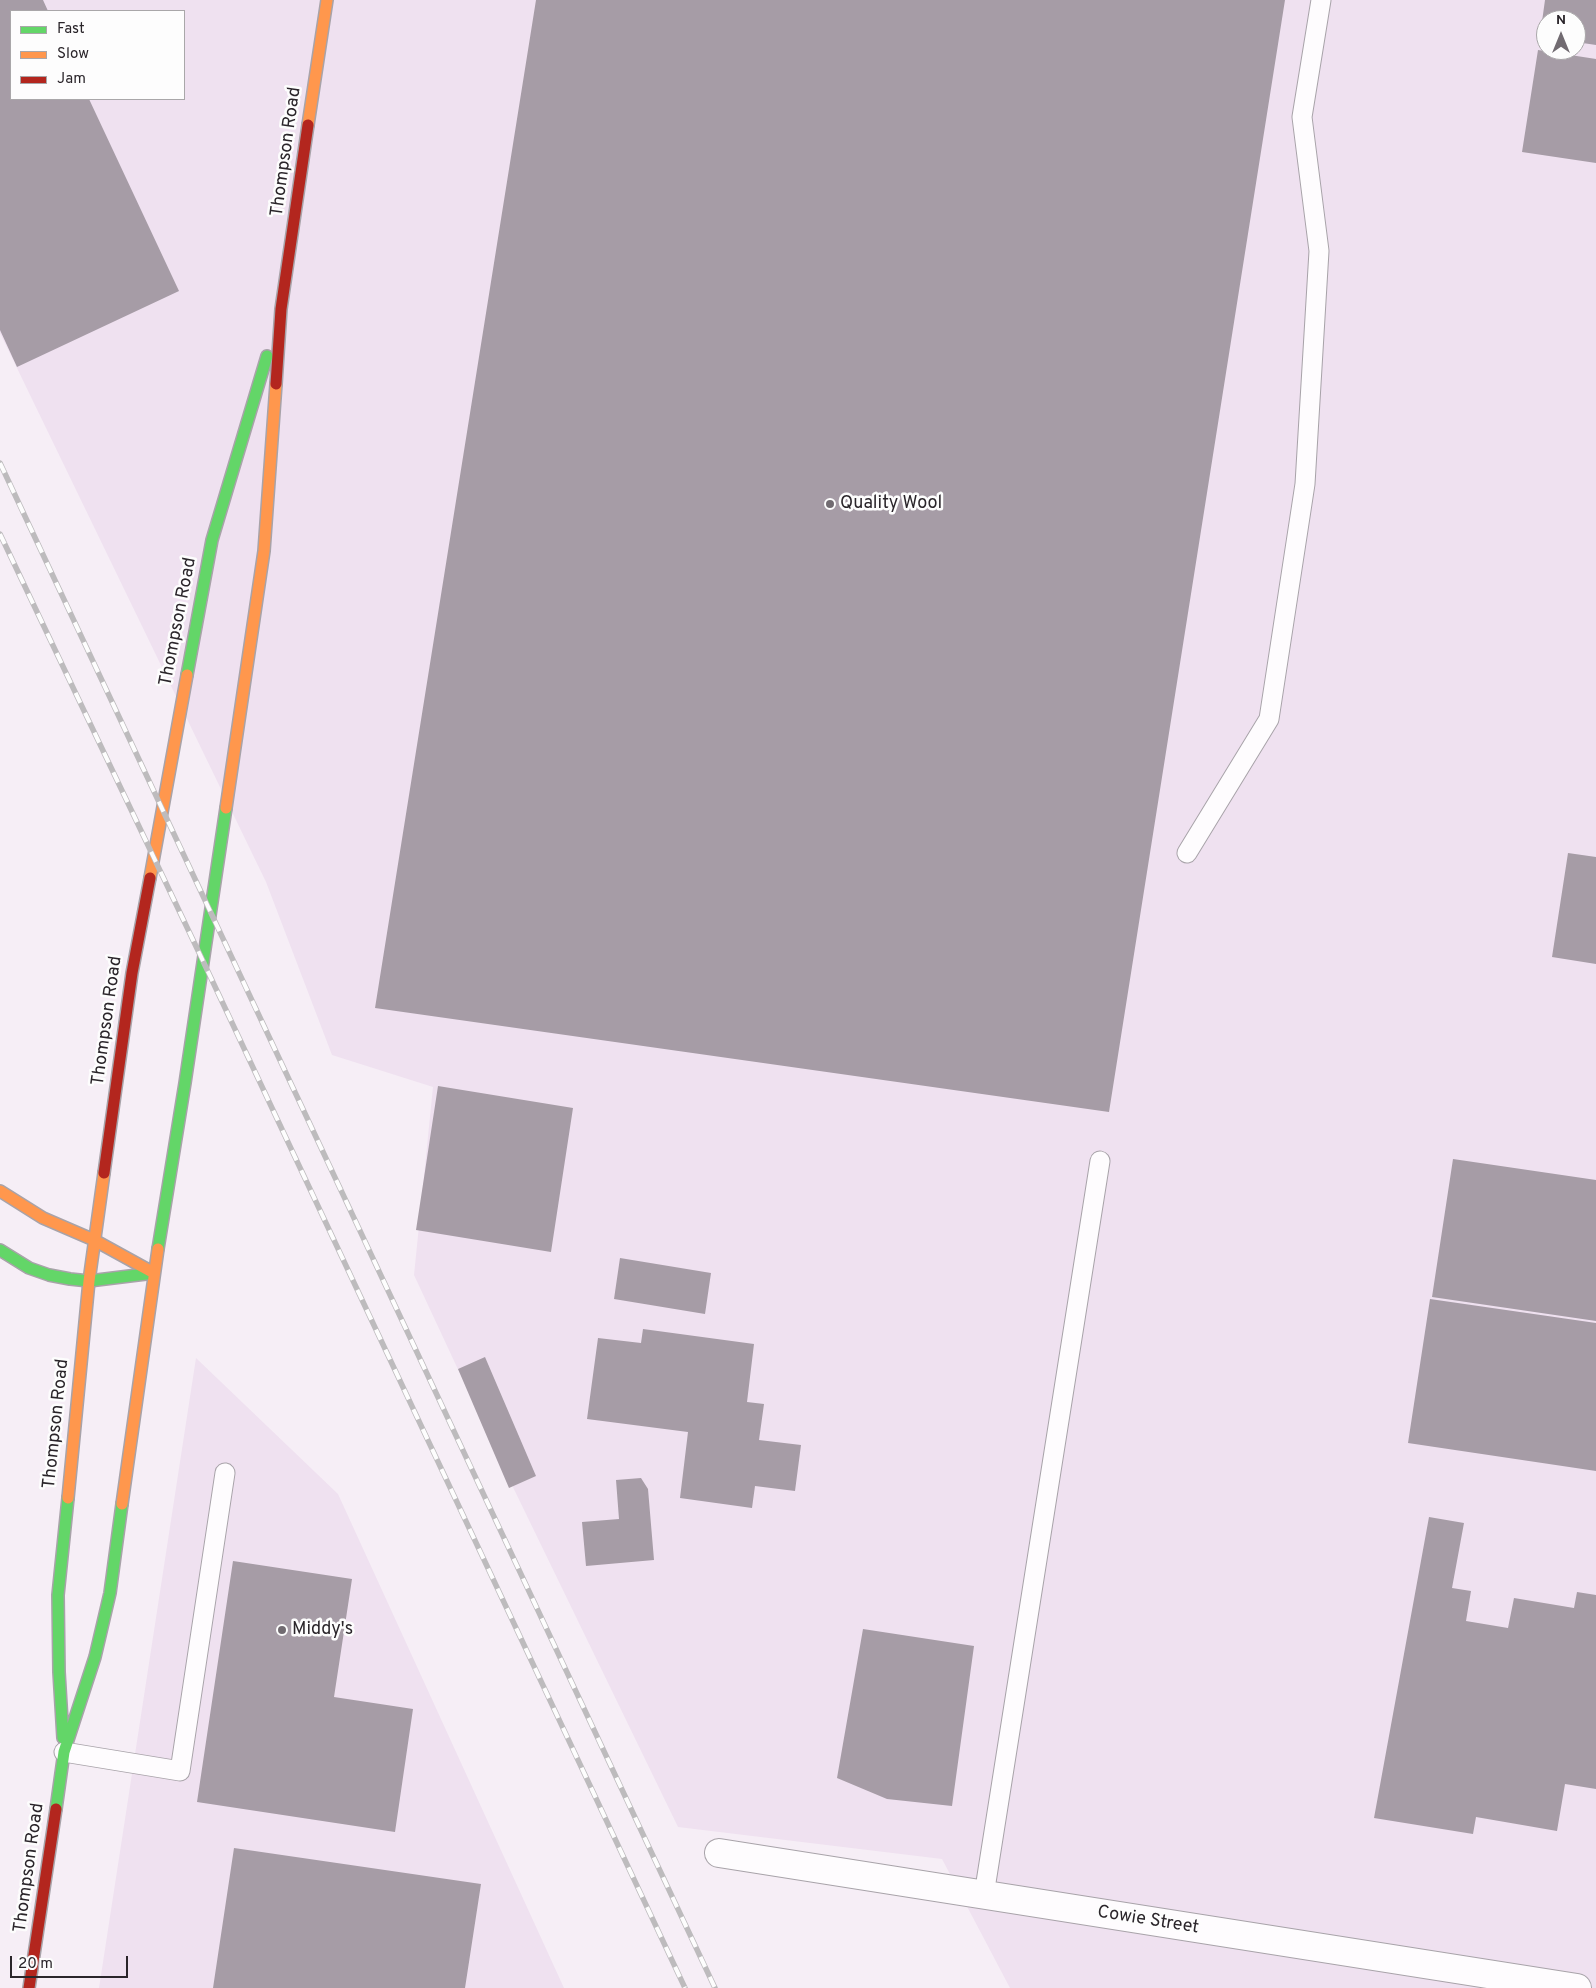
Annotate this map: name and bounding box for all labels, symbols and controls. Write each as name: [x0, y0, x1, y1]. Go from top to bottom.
legend: [10, 10, 185, 100]
north arrow: [1536, 10, 1586, 60]
text: N: [1556, 12, 1566, 29]
text: Fast: [57, 20, 85, 39]
text: Slow: [57, 45, 89, 64]
text: Jam: [57, 70, 86, 89]
street label: Thompson Road: [267, 86, 307, 218]
place label: Quality Wool: [840, 493, 942, 515]
marker: Quality Wool: [824, 498, 836, 510]
street label: Thompson Road: [156, 556, 202, 688]
street label: Thompson Road: [88, 955, 128, 1087]
street label: Thompson Road: [39, 1358, 75, 1490]
place label: Middy's: [292, 1619, 353, 1641]
marker: Middy's: [276, 1624, 288, 1636]
street label: Thompson Road: [10, 1802, 50, 1934]
street label: Cowie Street: [1096, 1902, 1200, 1940]
scale bar: [12, 1946, 130, 1978]
text: 20 m: [18, 1955, 53, 1974]

